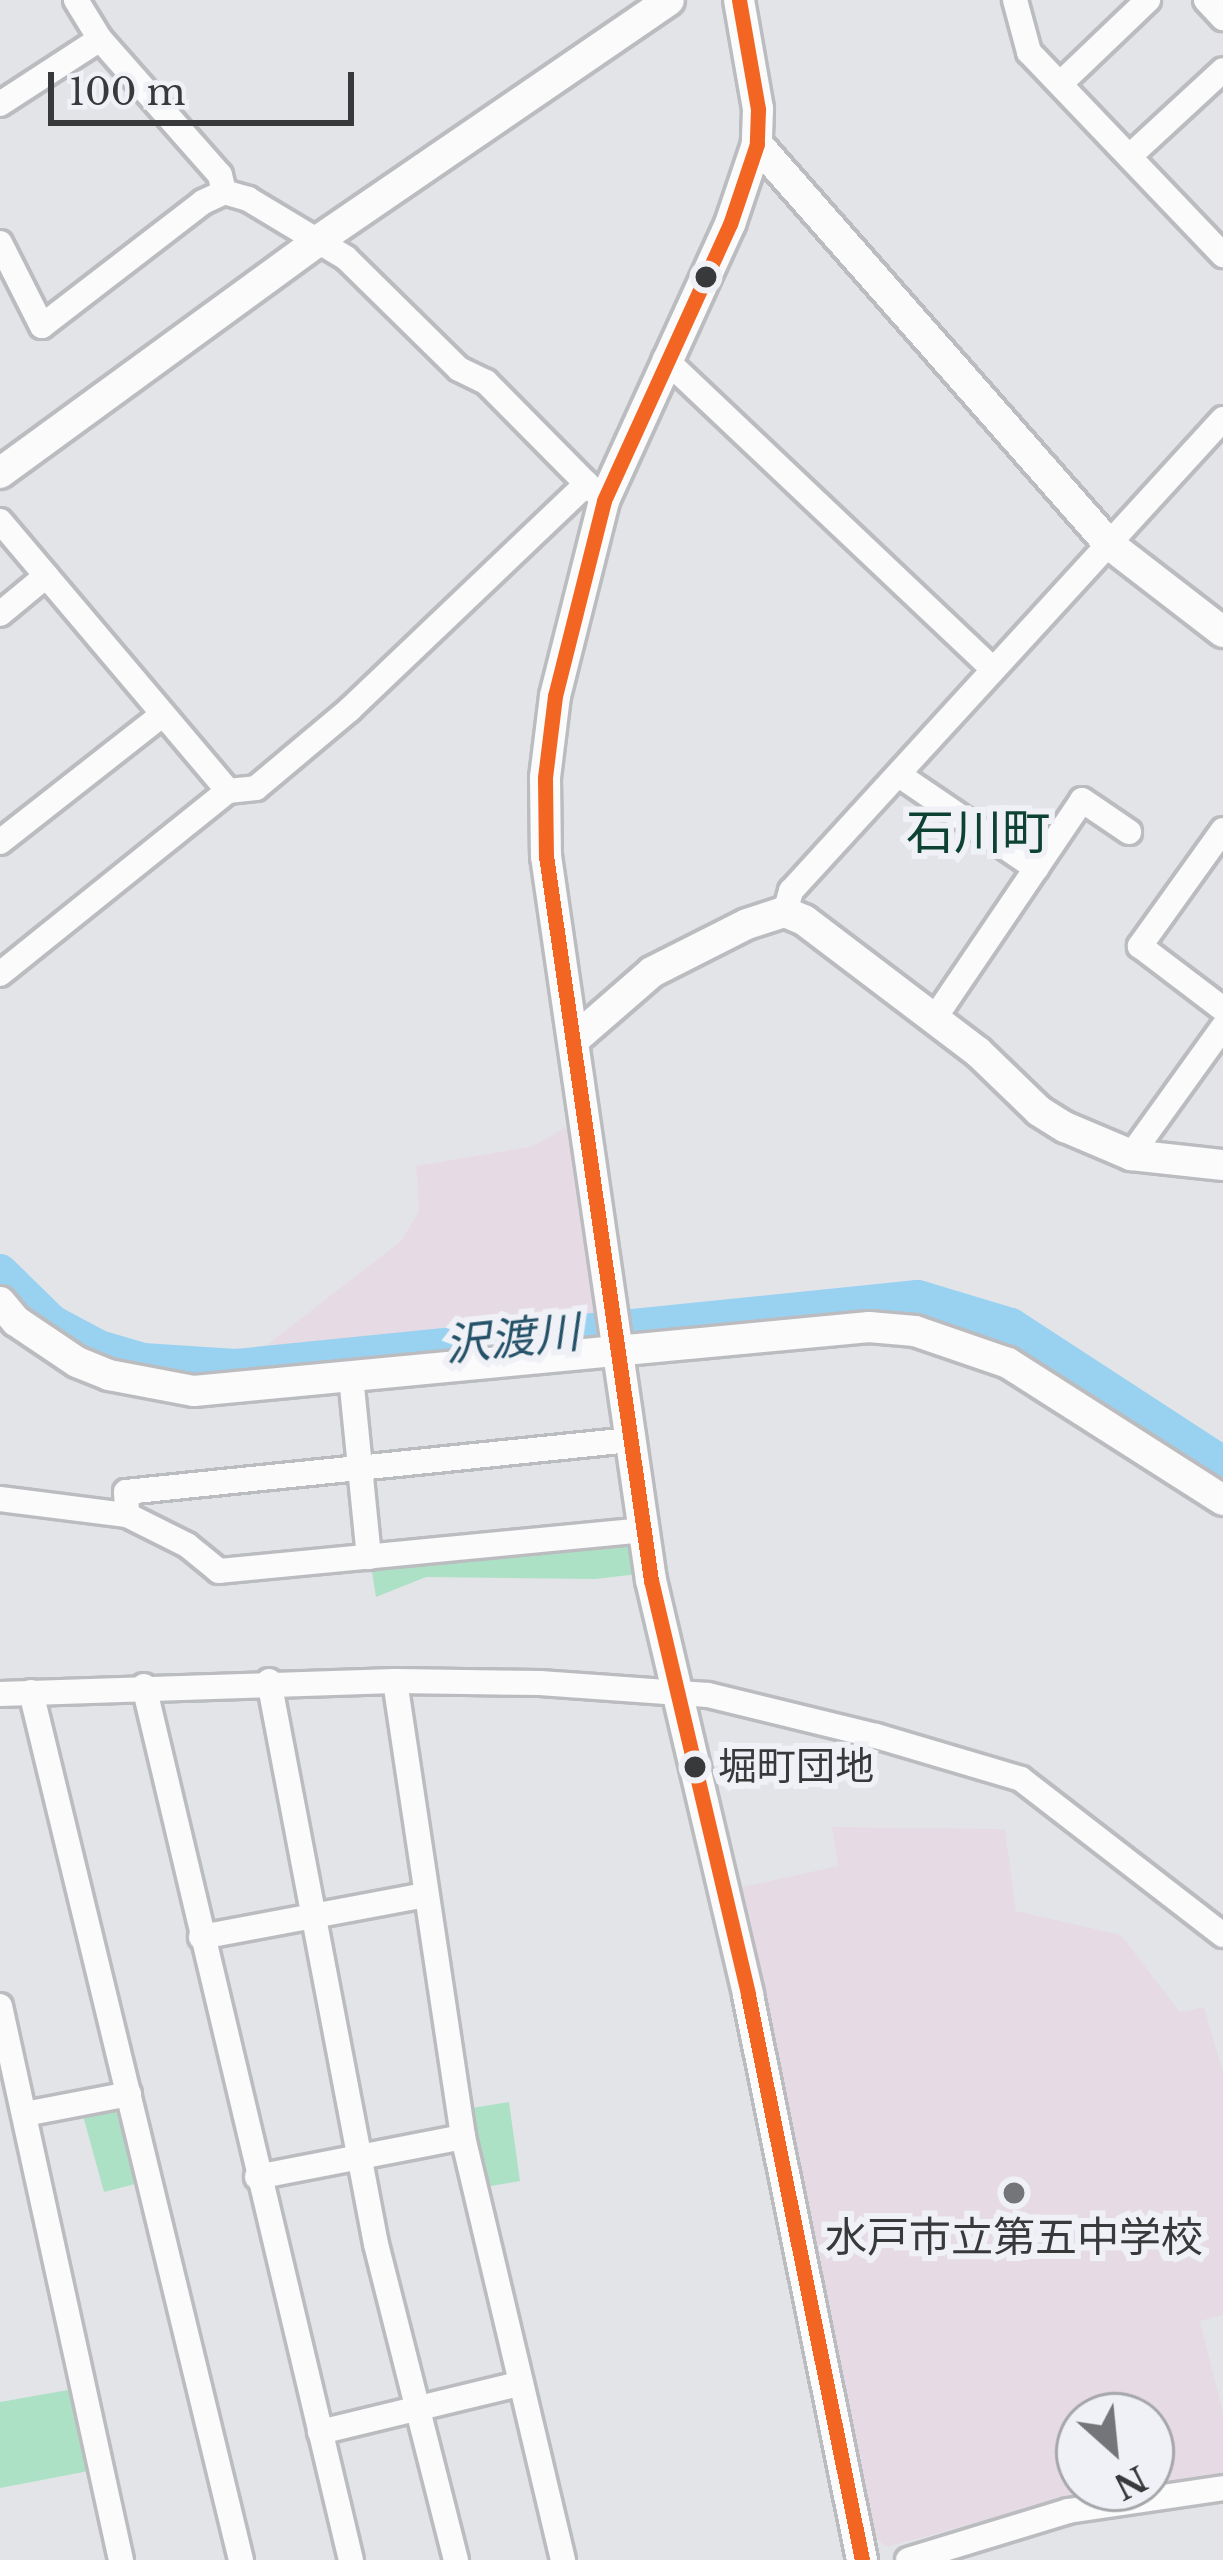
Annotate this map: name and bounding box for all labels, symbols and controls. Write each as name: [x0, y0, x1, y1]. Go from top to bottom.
scale bar: [54, 48, 360, 122]
text: 100 m: [69, 70, 185, 115]
unlabelled marker: [695, 266, 717, 288]
district label: 石川町: [906, 804, 1050, 862]
water label: 沢渡川: [442, 1305, 582, 1373]
place label: 堀町団地: [718, 1744, 874, 1790]
marker: 堀町団地: [684, 1756, 706, 1778]
marker: 水戸市立第五中学校: [1001, 2180, 1027, 2206]
place label: 水戸市立第五中学校: [825, 2212, 1203, 2262]
north arrow: [1055, 2392, 1175, 2512]
text: N: [1107, 2457, 1153, 2507]

